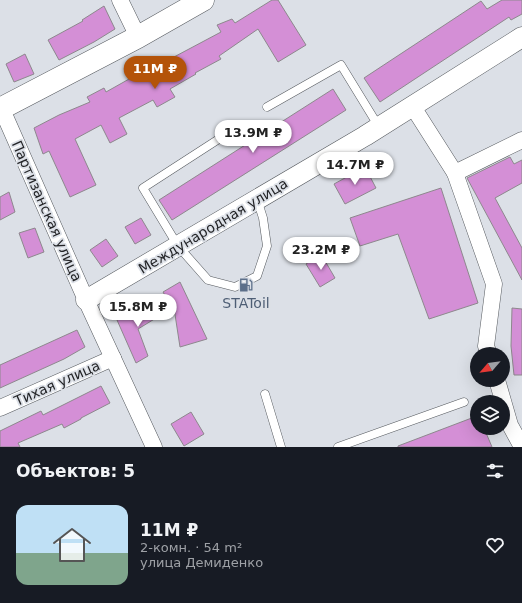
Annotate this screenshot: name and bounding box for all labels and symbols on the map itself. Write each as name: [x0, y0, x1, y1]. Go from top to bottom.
pin: 11M ₽: [127, 56, 183, 90]
pin: 13.9M ₽: [216, 120, 290, 154]
street label: Партизанская улица: [9, 138, 85, 284]
pin: 14.7M ₽: [318, 152, 392, 186]
street label: Международная улица: [136, 175, 290, 277]
pin: 23.2M ₽: [284, 237, 358, 271]
fuel station icon: STAToil: [238, 277, 254, 293]
pin: 15.8M ₽: [101, 294, 175, 328]
place label: STAToil: [222, 295, 270, 311]
north arrow: [470, 347, 510, 387]
street label: Тихая улица: [11, 357, 102, 409]

